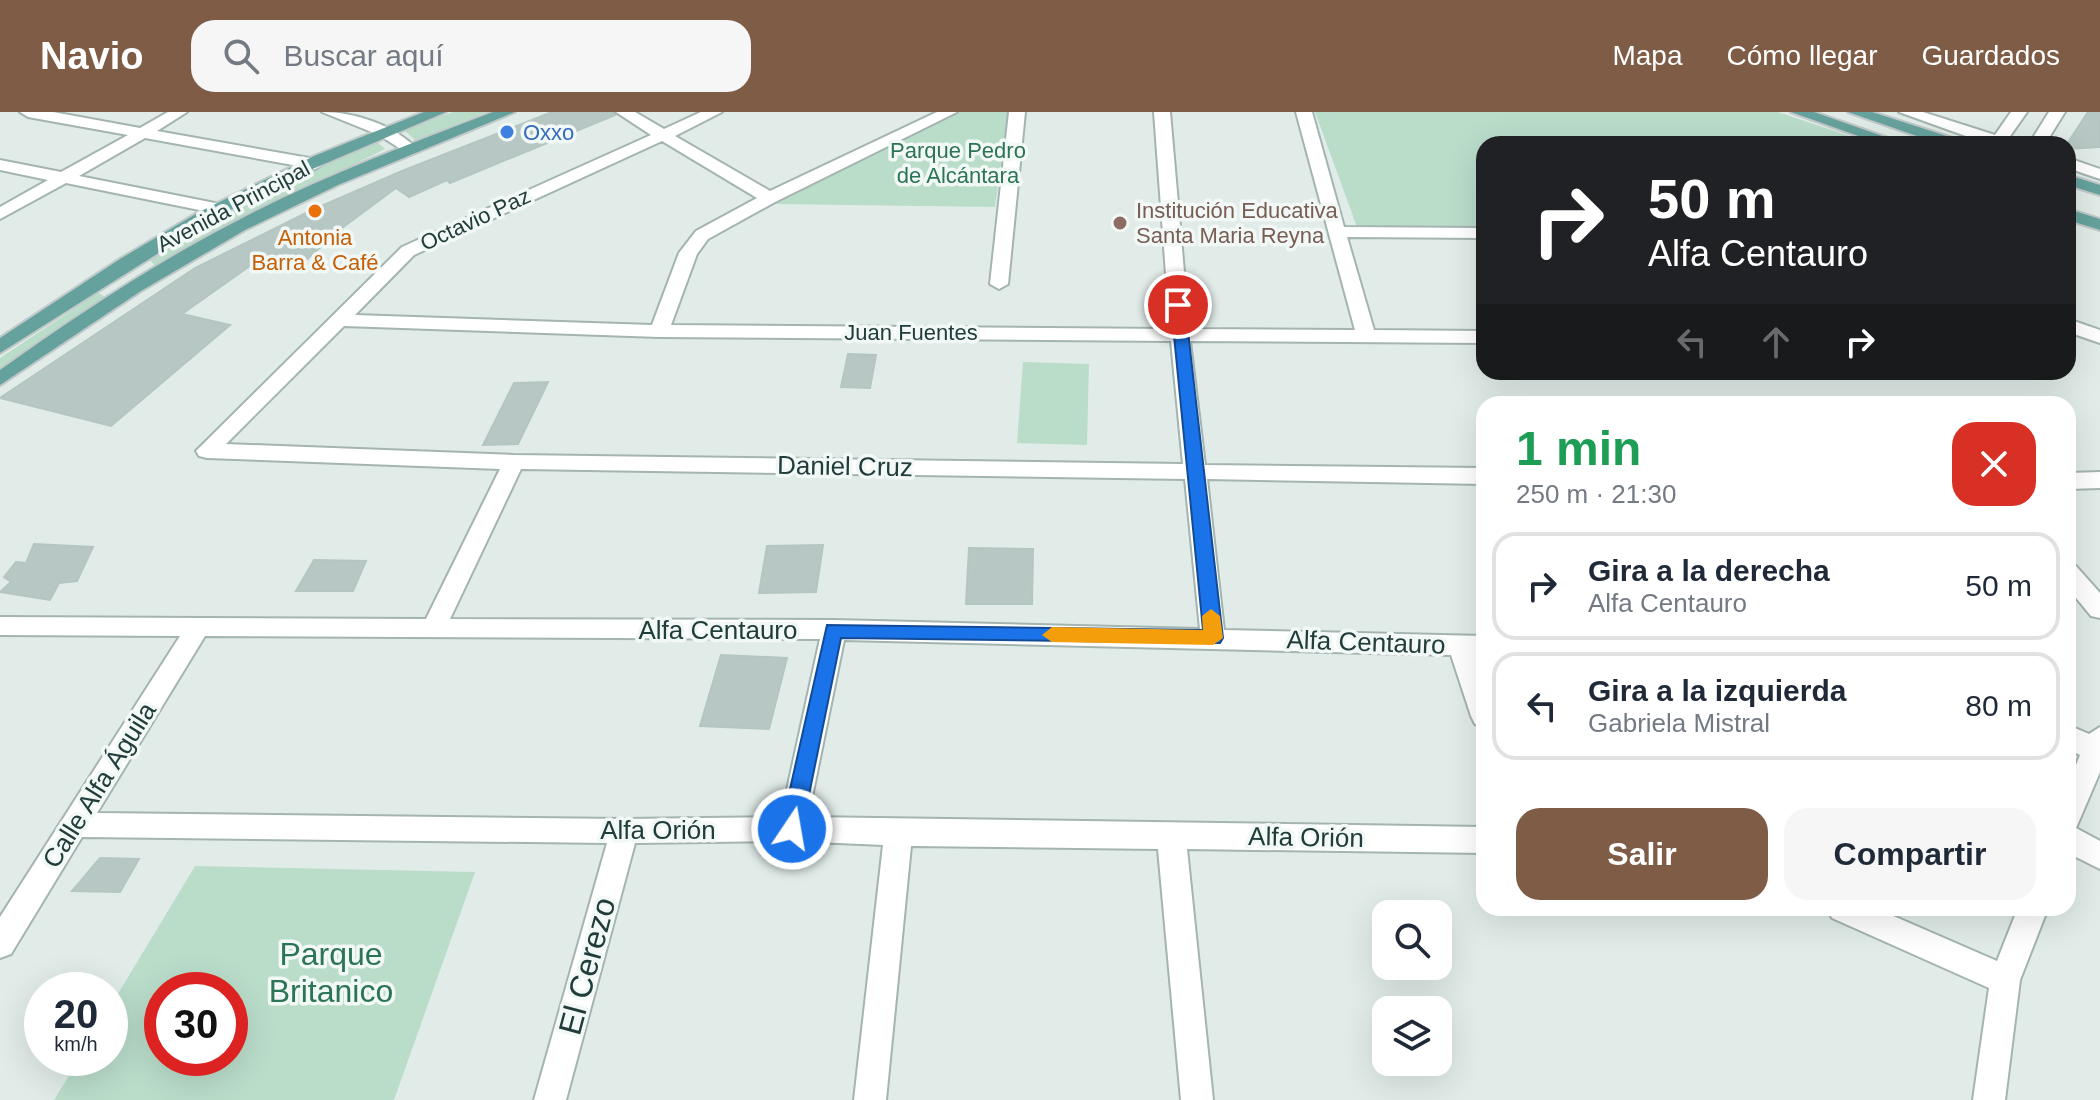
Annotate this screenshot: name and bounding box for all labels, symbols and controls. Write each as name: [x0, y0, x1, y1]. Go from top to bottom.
search box: [191, 20, 751, 92]
icon: search: [219, 34, 263, 78]
text: Navio: [40, 35, 143, 77]
text: Buscar aquí: [283, 39, 444, 72]
text: Mapa: [1612, 40, 1683, 71]
text: Cómo llegar: [1727, 40, 1877, 71]
text: Guardados: [1921, 40, 2060, 71]
place label: Oxxo: [523, 120, 574, 145]
marker: Oxxo: [498, 123, 516, 141]
park label: Parque Pedro de Alcántara: [890, 138, 1026, 188]
street label: Avenida Principal: [152, 156, 314, 257]
text: 50 m: [1648, 167, 1776, 230]
icon: right: [1516, 168, 1620, 272]
street label: Octavio Paz: [416, 183, 534, 256]
place label: Institución Educativa Santa Maria Reyna: [1136, 198, 1339, 248]
marker: Antonia Barra & Café: [306, 202, 324, 220]
marker: Institución Educativa Santa Maria Reyna: [1111, 214, 1129, 232]
place label: Antonia Barra & Café: [251, 225, 379, 275]
text: Alfa Centauro: [1648, 233, 1868, 274]
pin: [1144, 271, 1212, 339]
icon: arrive: [1156, 283, 1200, 327]
street label: Juan Fuentes: [844, 320, 978, 345]
icon: left: [1670, 320, 1714, 364]
icon: ahead: [1754, 320, 1798, 364]
icon: right: [1838, 320, 1882, 364]
text: 1 min: [1516, 422, 1641, 475]
button: close: [1952, 422, 2036, 506]
street label: Daniel Cruz: [777, 450, 913, 482]
text: 250 m · 21:30: [1516, 479, 1676, 509]
text: Gira a la derecha: [1588, 554, 1830, 587]
icon: right: [1520, 564, 1564, 608]
text: 50 m: [1965, 569, 2032, 602]
text: Alfa Centauro: [1588, 588, 1747, 618]
street label: Alfa Centauro: [639, 615, 797, 645]
street label: Alfa Centauro: [1286, 624, 1446, 660]
text: Gira a la izquierda: [1588, 674, 1846, 707]
icon: left: [1520, 684, 1564, 728]
text: 80 m: [1965, 689, 2032, 722]
street label: Calle Alfa Águila: [36, 696, 162, 873]
text: Gabriela Mistral: [1588, 708, 1770, 738]
position arrow: [750, 787, 834, 871]
button: Salir: [1516, 808, 1768, 900]
button: Compartir: [1784, 808, 2036, 900]
street label: Alfa Orión: [600, 815, 716, 845]
street label: Alfa Orión: [1248, 821, 1364, 853]
street label: El Cerezo: [551, 893, 623, 1039]
map controls: [1372, 900, 1452, 1076]
button: search: [1372, 900, 1452, 980]
park label: Parque Britanico: [269, 936, 393, 1009]
speed limit sign: 30: [144, 972, 248, 1076]
text: 20: [54, 992, 98, 1036]
button: layers: [1372, 996, 1452, 1076]
text: km/h: [54, 1033, 98, 1055]

